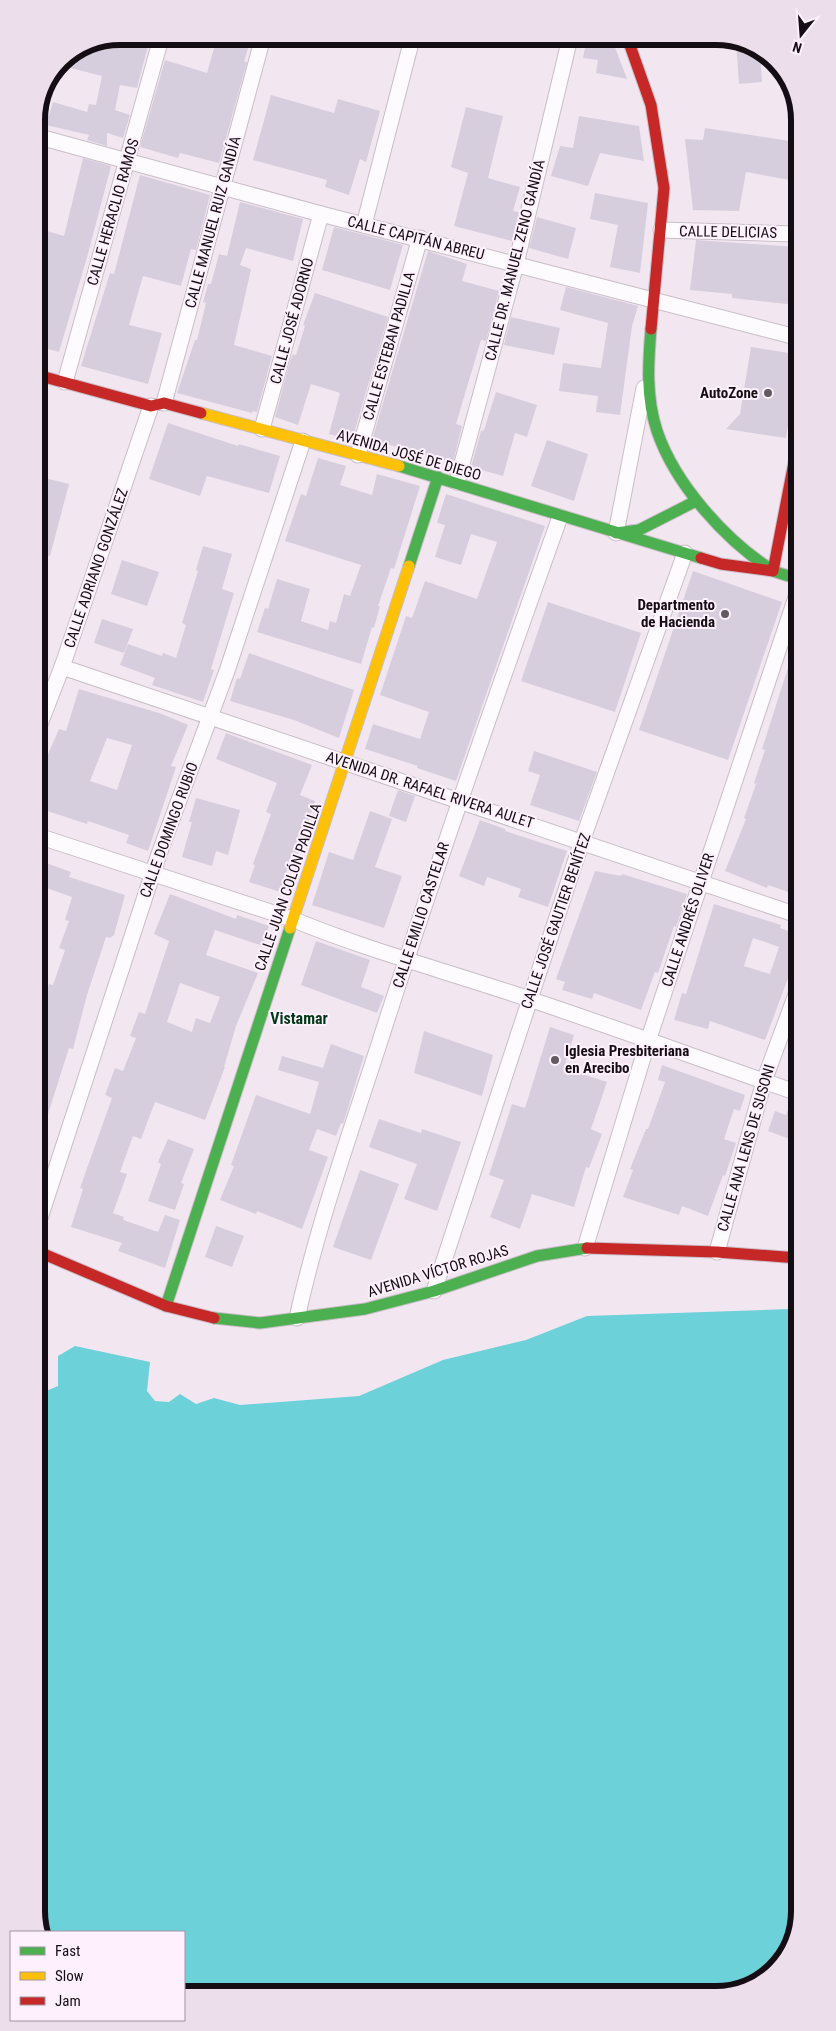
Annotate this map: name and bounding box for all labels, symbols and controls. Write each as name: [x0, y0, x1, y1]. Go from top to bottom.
north arrow: [776, 10, 826, 60]
text: N: [791, 39, 804, 56]
street label: CALLE MANUEL RUIZ GANDÍA: [181, 134, 245, 310]
street label: CALLE HERACLIO RAMOS: [83, 136, 143, 288]
street label: CALLE DR. MANUEL ZENO GANDÍA: [481, 157, 549, 363]
street label: CALLE CAPITÁN ABREU: [346, 212, 486, 264]
street label: CALLE DELICIAS: [679, 222, 777, 242]
street label: CALLE JOSÉ ADORNO: [267, 256, 317, 386]
street label: CALLE ESTEBAN PADILLA: [359, 269, 419, 422]
place label: AutoZone: [700, 384, 758, 402]
marker: AutoZone: [762, 387, 774, 399]
street label: AVENIDA JOSÉ DE DIEGO: [335, 426, 483, 484]
street label: CALLE ADRIANO GONZÁLEZ: [60, 486, 132, 650]
place label: Departmento de Hacienda: [637, 596, 715, 631]
marker: Departmento de Hacienda: [719, 608, 731, 620]
street label: AVENIDA DR. RAFAEL RIVERA AULET: [324, 748, 536, 832]
street label: CALLE DOMINGO RUBIO: [136, 760, 202, 900]
street label: CALLE JUAN COLÓN PADILLA: [251, 800, 325, 973]
street label: CALLE JOSÉ GAUTIER BENÍTEZ: [517, 830, 595, 1011]
street label: CALLE EMILIO CASTELAR: [389, 840, 453, 990]
street label: CALLE ANDRÉS OLIVER: [658, 851, 718, 989]
district label: Vistamar: [270, 1009, 328, 1028]
place label: Iglesia Presbiteriana en Arecibo: [565, 1042, 689, 1077]
marker: Iglesia Presbiteriana en Arecibo: [549, 1054, 561, 1066]
street label: CALLE ANA LENS DE SUSONI: [713, 1062, 779, 1234]
street label: AVENIDA VÍCTOR ROJAS: [365, 1241, 511, 1301]
legend: [10, 1931, 185, 2021]
text: Fast: [55, 1942, 80, 1960]
text: Slow: [55, 1967, 84, 1985]
text: Jam: [55, 1992, 81, 2010]

